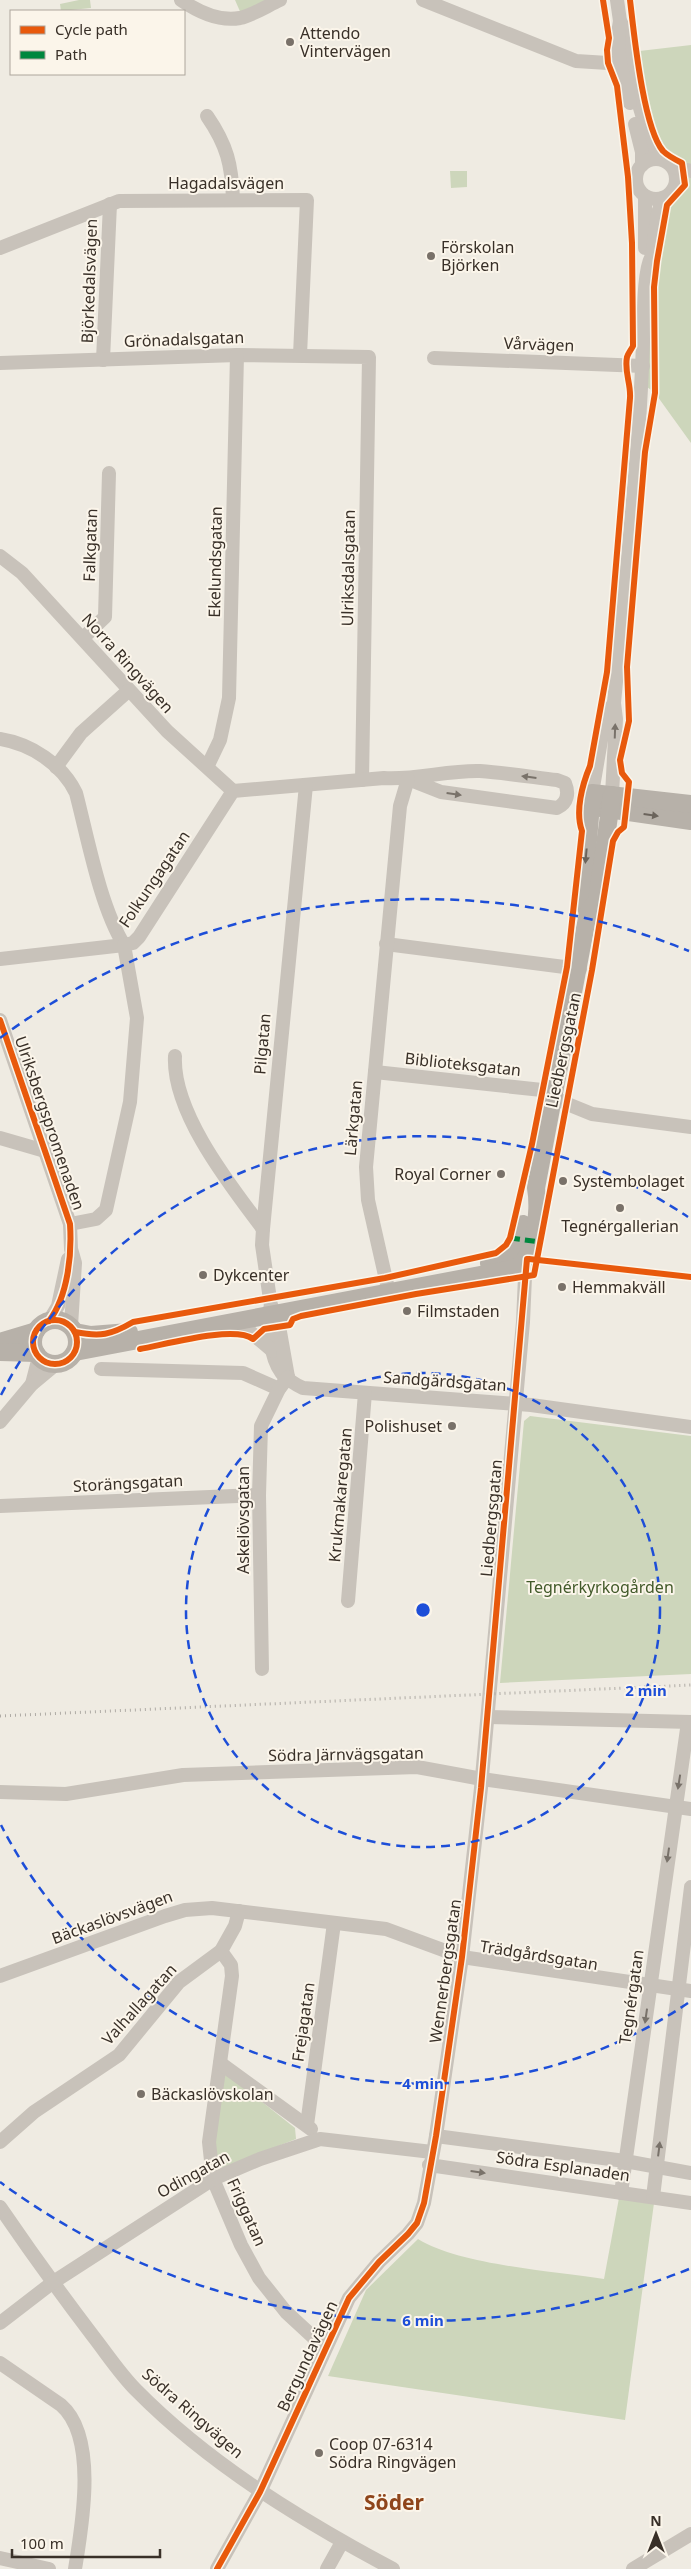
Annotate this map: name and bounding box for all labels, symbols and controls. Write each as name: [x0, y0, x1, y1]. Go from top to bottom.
legend: [10, 10, 185, 75]
text: Cycle path: [55, 19, 128, 39]
place label: Attendo Vintervägen: [300, 22, 391, 62]
marker: Attendo Vintervägen: [284, 36, 296, 48]
text: Path: [55, 44, 87, 64]
street label: Hagadalsvägen: [168, 172, 284, 194]
street label: Björkedalsvägen: [76, 218, 102, 344]
place label: Förskolan Björken: [441, 236, 514, 276]
marker: Förskolan Björken: [425, 250, 437, 262]
street label: Grönadalsgatan: [123, 326, 245, 352]
street label: Vårvägen: [503, 332, 575, 356]
street label: Ekelundsgatan: [203, 506, 227, 618]
street label: Falkgatan: [78, 508, 102, 582]
street label: Ulriksdalsgatan: [336, 509, 360, 627]
street label: Norra Ringvägen: [77, 608, 179, 718]
one-way arrow: [612, 723, 620, 739]
one-way arrow: [521, 773, 537, 781]
one-way arrow: [446, 790, 462, 798]
one-way arrow: [643, 812, 659, 820]
street label: Folkungagatan: [113, 826, 195, 932]
one-way arrow: [582, 848, 590, 864]
street label: Liedbergsgatan: [540, 990, 586, 1110]
street label: Pilgatan: [248, 1012, 276, 1076]
street label: Ulriksbergspromenaden: [10, 1033, 90, 1213]
street label: Biblioteksgatan: [404, 1047, 522, 1081]
street label: Lärkgatan: [339, 1079, 367, 1157]
place label: Royal Corner: [394, 1163, 491, 1185]
marker: Royal Corner: [495, 1168, 507, 1180]
place label: Systembolaget: [573, 1170, 685, 1192]
marker: Systembolaget: [557, 1175, 569, 1187]
marker: Tegnérgallerian: [614, 1202, 626, 1214]
place label: Tegnérgallerian: [561, 1215, 679, 1237]
place label: Dykcenter: [213, 1264, 290, 1286]
marker: Dykcenter: [197, 1269, 209, 1281]
place label: Hemmakväll: [572, 1276, 666, 1298]
marker: Hemmakväll: [556, 1281, 568, 1293]
place label: Filmstaden: [417, 1300, 500, 1322]
marker: Filmstaden: [401, 1305, 413, 1317]
street label: Sandgärdsgatan: [383, 1366, 507, 1396]
place label: Polishuset: [364, 1415, 442, 1437]
marker: Polishuset: [446, 1420, 458, 1432]
street label: Krukmakaregatan: [323, 1427, 357, 1563]
street label: Liedbergsgatan: [475, 1458, 507, 1578]
street label: Askelövsgatan: [232, 1466, 254, 1574]
street label: Storängsgatan: [72, 1469, 184, 1497]
park label: Tegnérkyrkogården: [526, 1576, 674, 1598]
centre of rings: [414, 1601, 432, 1619]
text: 2 min: [625, 1680, 667, 1700]
street label: Södra Järnvägsgatan: [268, 1742, 424, 1766]
one-way arrow: [675, 1774, 683, 1790]
one-way arrow: [664, 1847, 672, 1863]
street label: Bäckaslövsvägen: [48, 1885, 176, 1949]
street label: Wennerbergsgatan: [424, 1898, 466, 2044]
street label: Trädgårdsgatan: [478, 1935, 600, 1975]
street label: Tegnérgatan: [613, 1948, 649, 2046]
street label: Valhallagatan: [97, 1959, 181, 2049]
street label: Frejagatan: [287, 1981, 319, 2063]
one-way arrow: [641, 2008, 649, 2024]
text: 4 min: [402, 2073, 444, 2093]
place label: Bäckaslövskolan: [151, 2083, 274, 2105]
marker: Bäckaslövskolan: [135, 2088, 147, 2100]
one-way arrow: [655, 2141, 663, 2157]
street label: Odingatan: [153, 2145, 233, 2203]
street label: Södra Esplanaden: [495, 2146, 631, 2186]
one-way arrow: [470, 2168, 486, 2176]
street label: Friggatan: [222, 2174, 272, 2250]
street label: Bergundavägen: [272, 2297, 342, 2415]
text: 6 min: [402, 2310, 444, 2330]
street label: Södra Ringvägen: [138, 2363, 248, 2463]
place label: Coop 07-6314 Södra Ringvägen: [329, 2433, 456, 2473]
marker: Coop 07-6314 Södra Ringvägen: [313, 2447, 325, 2459]
district label: Söder: [364, 2488, 425, 2516]
north arrow: [631, 2509, 681, 2559]
text: N: [650, 2511, 662, 2530]
scale bar: [12, 2526, 160, 2558]
text: 100 m: [20, 2533, 64, 2553]

